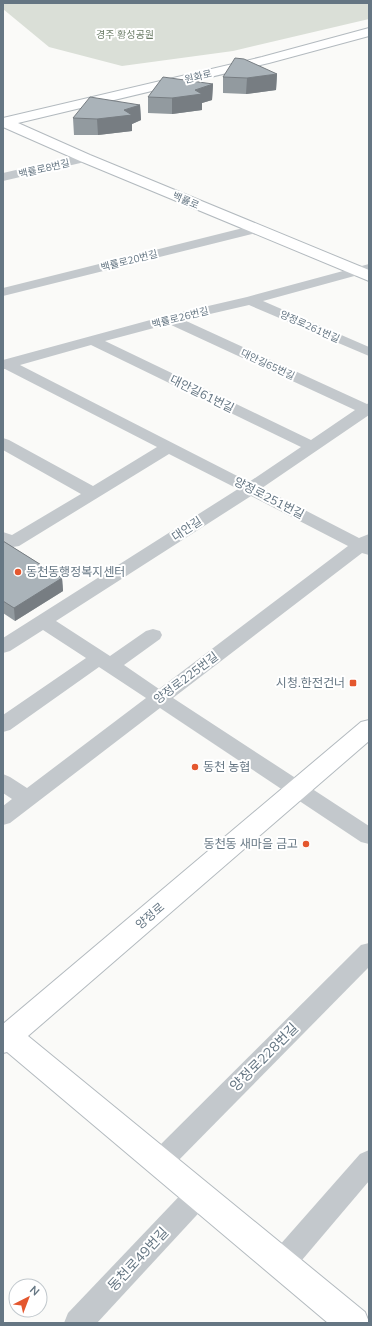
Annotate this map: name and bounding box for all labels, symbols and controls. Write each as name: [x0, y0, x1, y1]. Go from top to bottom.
park label: 경주 황성공원: [96, 28, 154, 41]
street label: 원화로: [183, 67, 213, 86]
street label: 백률로8번길: [17, 156, 71, 181]
street label: 백률로: [171, 189, 201, 212]
street label: 백률로20번길: [99, 247, 159, 274]
street label: 백률로26번길: [150, 304, 210, 331]
street label: 양정로261번길: [278, 308, 342, 345]
street label: 대안길65번길: [239, 346, 297, 383]
street label: 대안길61번길: [168, 372, 237, 416]
street label: 양정로251번길: [232, 473, 307, 522]
street label: 대안길: [169, 513, 205, 544]
place label: 동천동행정복지센터: [26, 564, 125, 579]
marker: 동천동행정복지센터: [13, 567, 23, 577]
street label: 양정로225번길: [151, 648, 221, 707]
place label: 시청.한전건너: [276, 675, 345, 690]
marker: 시청.한전건너: [348, 678, 358, 688]
place label: 동천 농협: [203, 759, 250, 774]
marker: 동천 농협: [190, 762, 200, 772]
place label: 동천동 새마을 금고: [203, 836, 298, 851]
marker: 동천동 새마을 금고: [301, 839, 311, 849]
street label: 양정로: [132, 899, 167, 932]
street label: 양정로228번길: [226, 1019, 302, 1095]
street label: 동천로49번길: [104, 1223, 172, 1295]
north arrow: [8, 1278, 48, 1318]
text: N: [27, 1283, 42, 1299]

